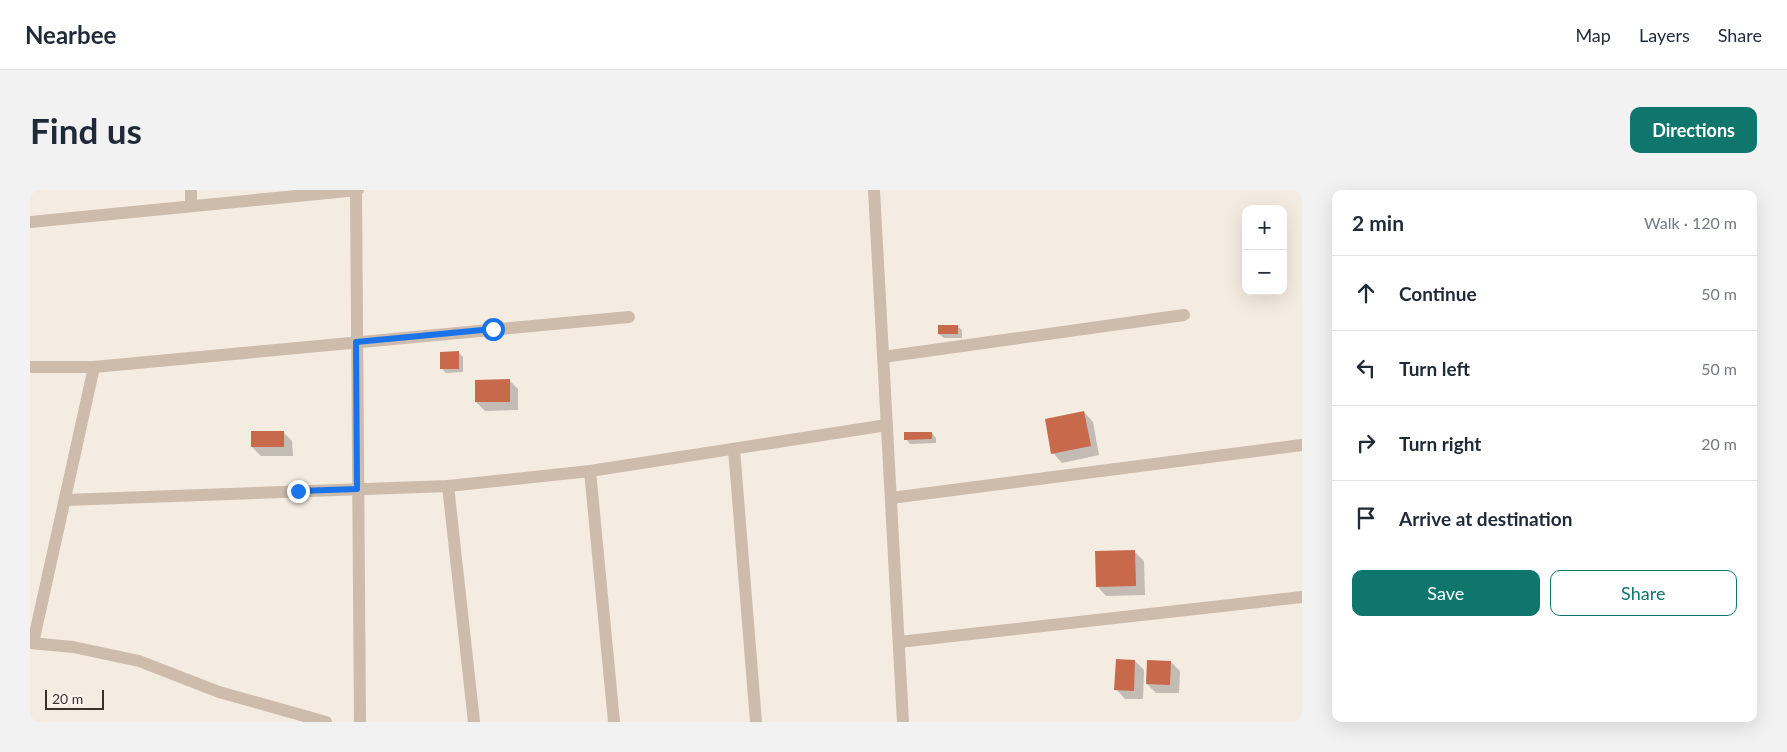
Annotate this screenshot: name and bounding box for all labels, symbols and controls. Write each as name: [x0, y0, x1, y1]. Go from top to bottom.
text: Nearbee: [25, 20, 116, 49]
text: Map: [1575, 24, 1611, 46]
text: Layers: [1639, 24, 1690, 46]
text: Share: [1718, 24, 1762, 46]
button: Directions: [1630, 107, 1757, 153]
text: Find us: [30, 109, 142, 151]
map controls: [1242, 205, 1287, 295]
button: +: [1242, 205, 1287, 250]
text: 2 min: [1352, 210, 1404, 235]
text: Walk · 120 m: [1644, 213, 1737, 232]
button: −: [1242, 250, 1287, 295]
icon: ahead: [1352, 279, 1380, 307]
text: Continue: [1399, 282, 1477, 305]
text: 50 m: [1701, 284, 1737, 303]
route start: [482, 318, 505, 341]
icon: left: [1352, 354, 1380, 382]
text: Turn left: [1399, 357, 1470, 380]
text: 50 m: [1701, 359, 1737, 378]
icon: right: [1352, 429, 1380, 457]
text: Turn right: [1399, 432, 1481, 455]
text: 20 m: [1701, 434, 1737, 453]
route end: [287, 480, 310, 503]
icon: arrive: [1352, 504, 1380, 532]
text: Arrive at destination: [1399, 507, 1572, 530]
button: Save: [1352, 570, 1540, 616]
button: Share: [1550, 570, 1737, 616]
scale bar: [45, 687, 104, 710]
text: 20 m: [52, 690, 83, 707]

